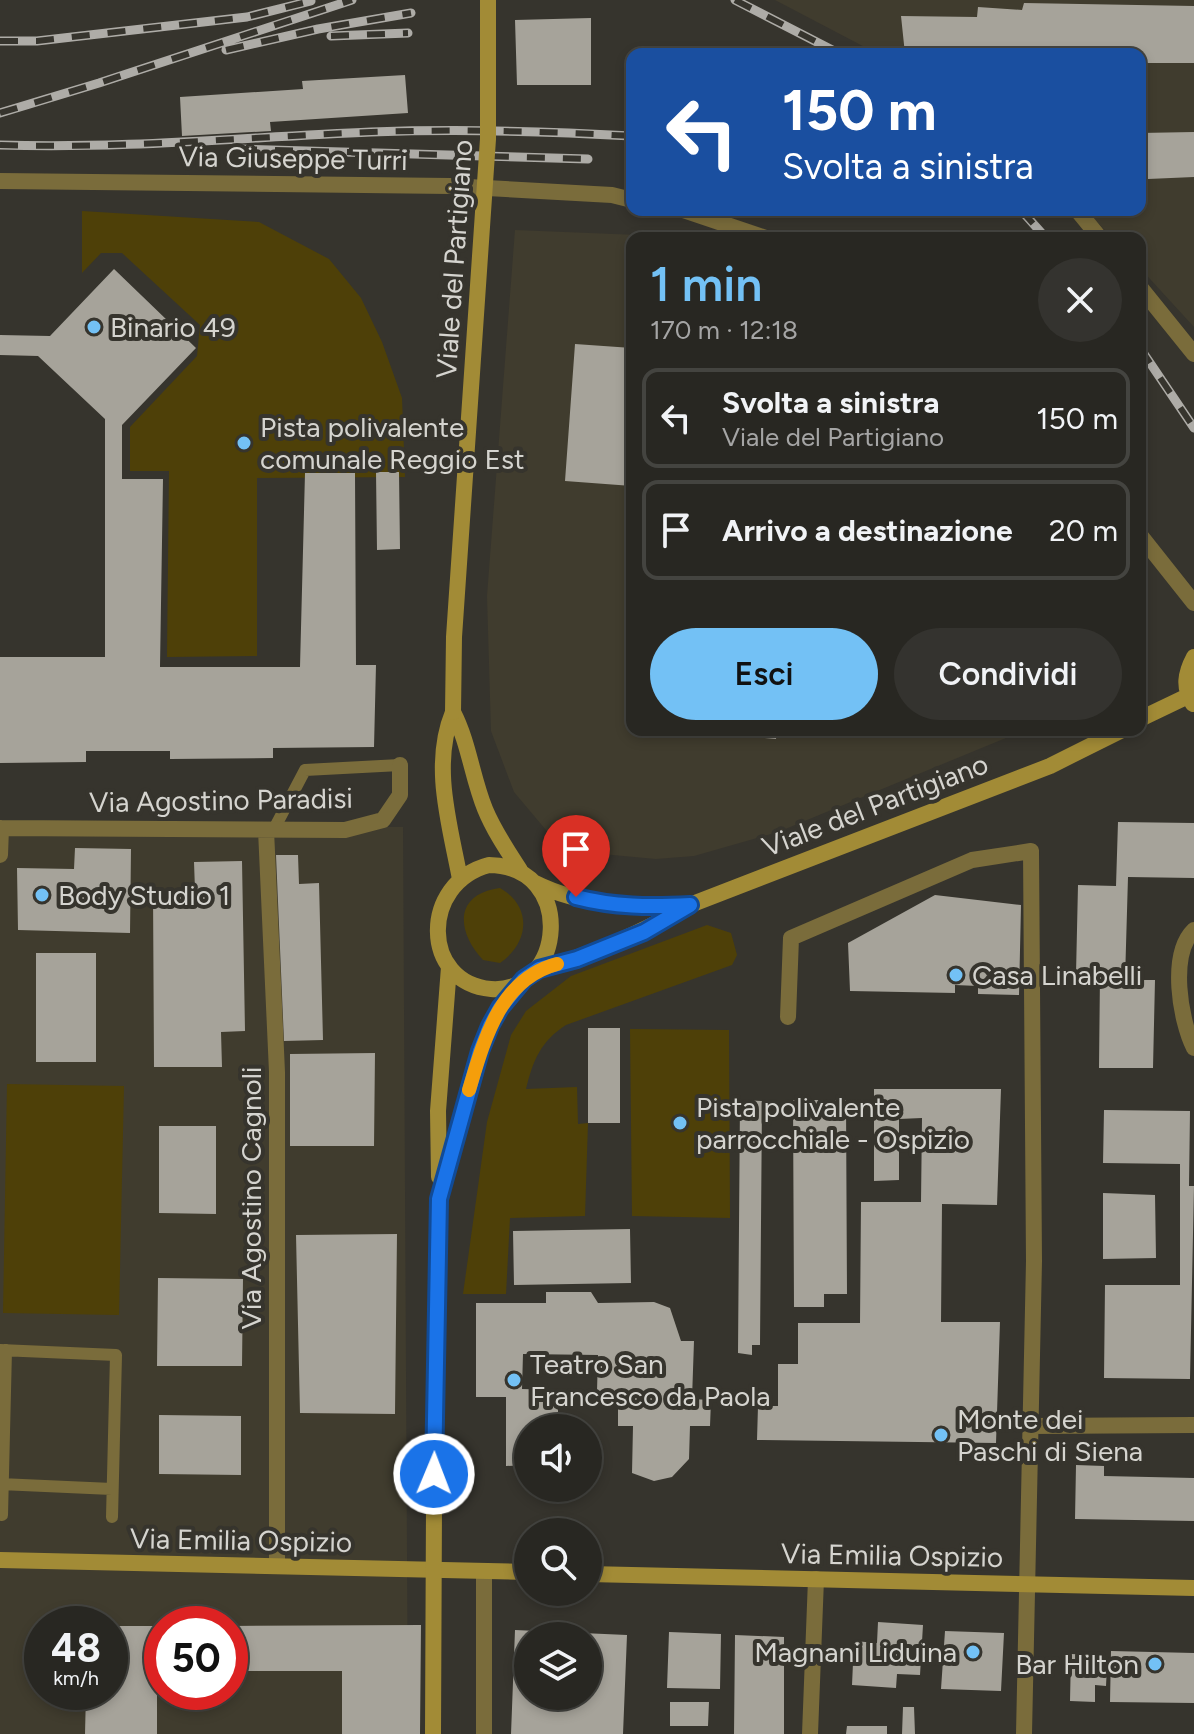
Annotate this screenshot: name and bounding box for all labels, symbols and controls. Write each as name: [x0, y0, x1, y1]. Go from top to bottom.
text: 150 m: [782, 77, 937, 144]
icon: left: [650, 80, 754, 184]
street label: Via Giuseppe Turri: [178, 139, 408, 177]
street label: Viale del Partigiano: [429, 139, 479, 379]
text: Svolta a sinistra: [782, 145, 1034, 188]
text: 1 min: [650, 255, 762, 313]
button: close: [1038, 258, 1122, 342]
place label: Binario 49: [110, 310, 236, 344]
text: 170 m · 12:18: [650, 314, 798, 346]
marker: Binario 49: [85, 318, 103, 336]
text: Svolta a sinistra: [722, 384, 939, 421]
icon: left: [654, 396, 698, 440]
text: 150 m: [1036, 400, 1118, 437]
place label: Pista polivalente comunale Reggio Est: [260, 410, 525, 476]
text: Viale del Partigiano: [722, 421, 944, 453]
marker: Pista polivalente comunale Reggio Est: [235, 434, 253, 452]
icon: arrive: [654, 508, 698, 552]
text: Arrivo a destinazione: [722, 512, 1013, 549]
text: 20 m: [1049, 512, 1118, 549]
button: Esci: [650, 628, 878, 720]
button: Condividi: [894, 628, 1122, 720]
street label: Viale del Partigiano: [757, 746, 993, 864]
street label: Via Agostino Paradisi: [89, 781, 353, 819]
pin: [542, 815, 610, 897]
icon: arrive: [554, 827, 598, 871]
place label: Body Studio 1: [58, 878, 230, 912]
marker: Body Studio 1: [33, 886, 51, 904]
place label: Casa Linabelli: [972, 958, 1142, 992]
marker: Casa Linabelli: [947, 966, 965, 984]
street label: Via Agostino Cagnoli: [234, 1067, 268, 1329]
place label: Pista polivalente parrocchiale - Ospizio: [696, 1090, 970, 1156]
marker: Pista polivalente parrocchiale - Ospizio: [671, 1114, 689, 1132]
place label: Teatro San Francesco da Paola: [530, 1347, 771, 1413]
marker: Teatro San Francesco da Paola: [505, 1371, 523, 1389]
place label: Monte dei Paschi di Siena: [957, 1402, 1143, 1468]
map controls: [514, 1414, 602, 1710]
button: sound: [514, 1414, 602, 1502]
marker: Monte dei Paschi di Siena: [932, 1426, 950, 1444]
position arrow: [392, 1432, 476, 1516]
button: search: [514, 1518, 602, 1606]
street label: Via Emilia Ospizio: [130, 1521, 352, 1559]
street label: Via Emilia Ospizio: [781, 1536, 1003, 1574]
speed limit sign: 50: [144, 1606, 248, 1710]
button: layers: [514, 1622, 602, 1710]
text: 48: [51, 1624, 101, 1672]
place label: Magnani Liduina: [754, 1635, 957, 1669]
marker: Magnani Liduina: [964, 1643, 982, 1661]
place label: Bar Hilton: [1015, 1647, 1139, 1681]
marker: Bar Hilton: [1146, 1655, 1164, 1673]
text: km/h: [53, 1666, 99, 1690]

